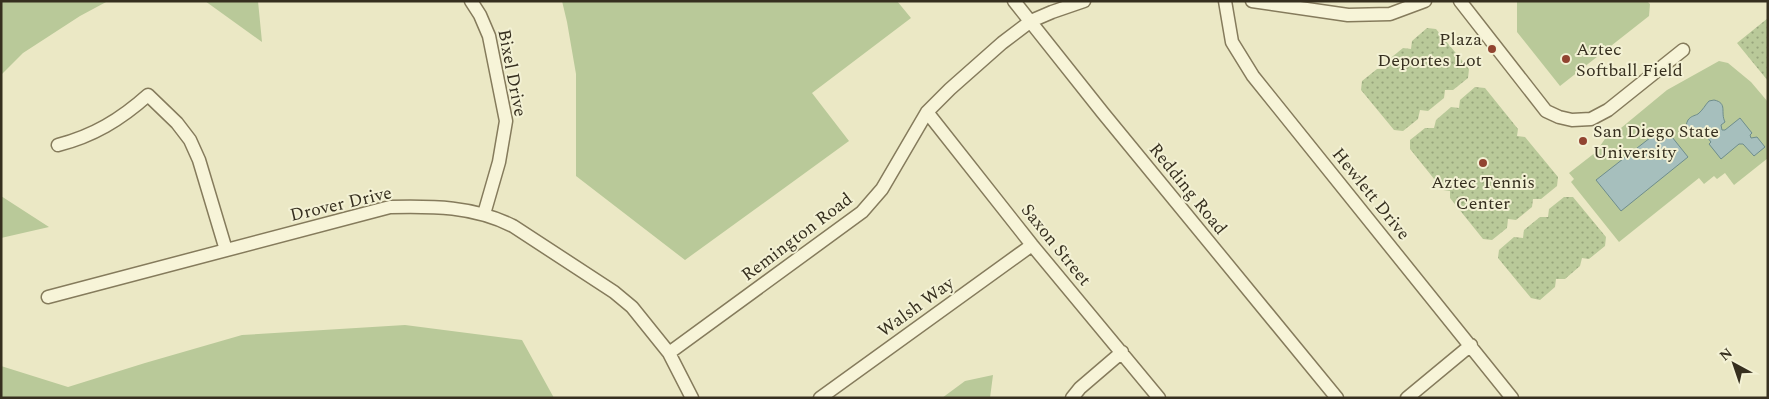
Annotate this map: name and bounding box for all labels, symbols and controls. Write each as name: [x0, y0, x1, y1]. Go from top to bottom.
place label: Plaza Deportes Lot: [1377, 26, 1482, 74]
street label: Bixel Drive: [490, 27, 534, 119]
place label: Aztec Softball Field: [1576, 36, 1683, 84]
marker: Plaza Deportes Lot: [1486, 43, 1498, 55]
marker: Aztec Softball Field: [1560, 53, 1572, 65]
place label: San Diego State University: [1593, 118, 1719, 166]
marker: San Diego State University: [1577, 135, 1589, 147]
street label: Redding Road: [1142, 137, 1234, 241]
street label: Hewlett Drive: [1325, 142, 1417, 246]
marker: Aztec Tennis Center: [1477, 157, 1489, 169]
place label: Aztec Tennis Center: [1431, 169, 1535, 217]
street label: Drover Drive: [287, 179, 395, 229]
street label: Remington Road: [736, 186, 858, 288]
street label: Saxon Street: [1014, 198, 1098, 292]
street label: Walsh Way: [872, 269, 961, 344]
north arrow: [1709, 339, 1759, 389]
text: N: [1715, 343, 1737, 366]

